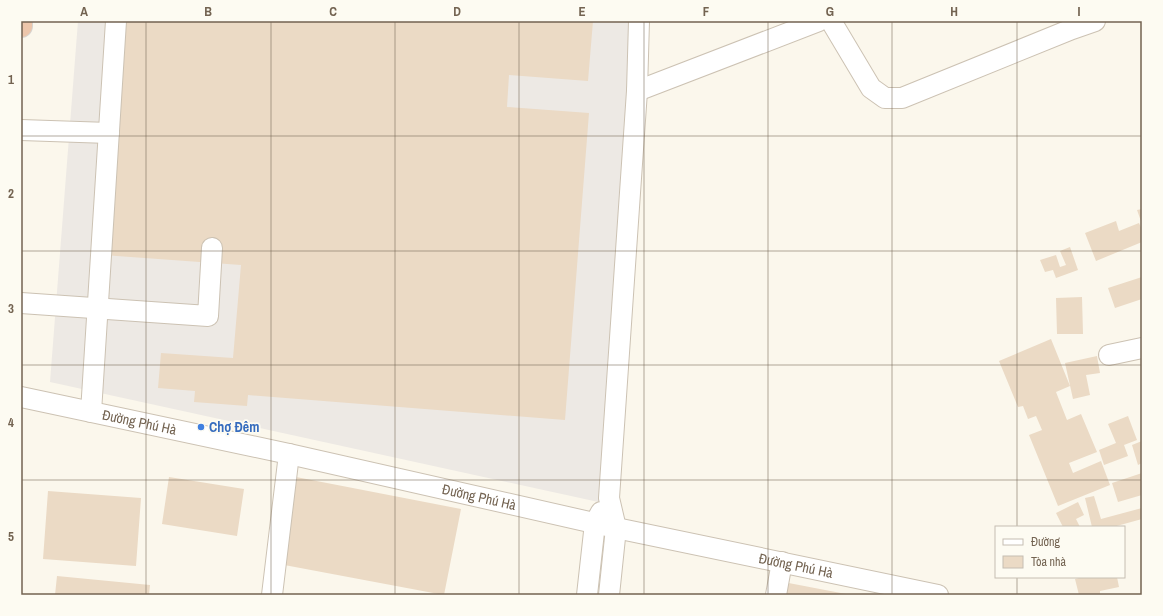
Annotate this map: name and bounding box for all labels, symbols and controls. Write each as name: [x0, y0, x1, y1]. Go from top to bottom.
text: A: [80, 3, 88, 20]
text: B: [204, 3, 212, 20]
text: C: [329, 3, 337, 20]
text: D: [453, 3, 461, 20]
text: E: [578, 3, 586, 20]
text: F: [703, 3, 710, 20]
text: G: [826, 3, 834, 20]
text: H: [950, 3, 958, 20]
text: I: [1078, 3, 1081, 20]
text: 1: [8, 71, 14, 88]
text: 2: [8, 185, 14, 202]
text: 3: [8, 300, 14, 317]
street label: Đường Phú Hà: [101, 406, 179, 439]
text: 4: [8, 414, 14, 431]
place label: Chợ Đêm: [209, 418, 259, 436]
marker: Chợ Đêm: [196, 422, 206, 432]
street label: Đường Phú Hà: [440, 480, 519, 514]
legend: [995, 526, 1125, 578]
text: 5: [8, 528, 14, 545]
text: Đường: [1031, 534, 1061, 550]
street label: Đường Phú Hà: [757, 549, 835, 582]
text: Tòa nhà: [1031, 554, 1067, 570]

